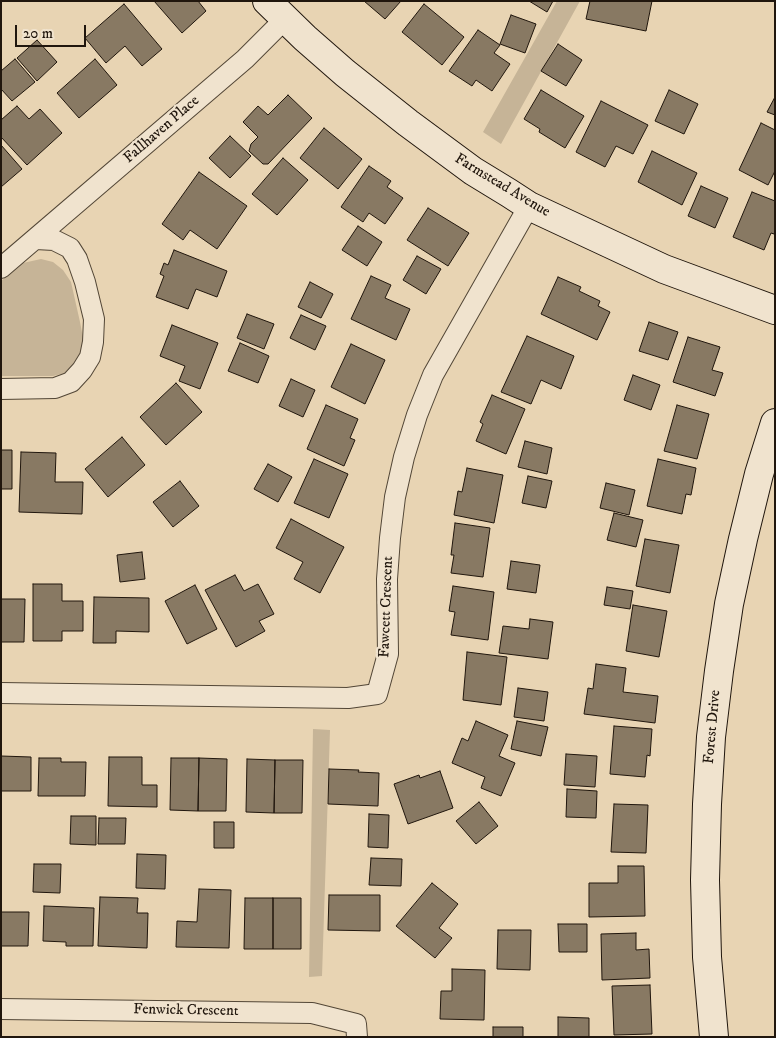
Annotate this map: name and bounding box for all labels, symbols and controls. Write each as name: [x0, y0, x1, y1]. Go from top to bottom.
scale bar: [18, 15, 89, 47]
text: 20 m: [23, 24, 53, 43]
street label: Fallhaven Place: [121, 92, 203, 168]
street label: Farmstead Avenue: [451, 150, 553, 222]
street label: Fawcett Crescent: [376, 556, 398, 658]
street label: Forest Drive: [701, 689, 725, 765]
street label: Fenwick Crescent: [133, 1001, 239, 1021]

